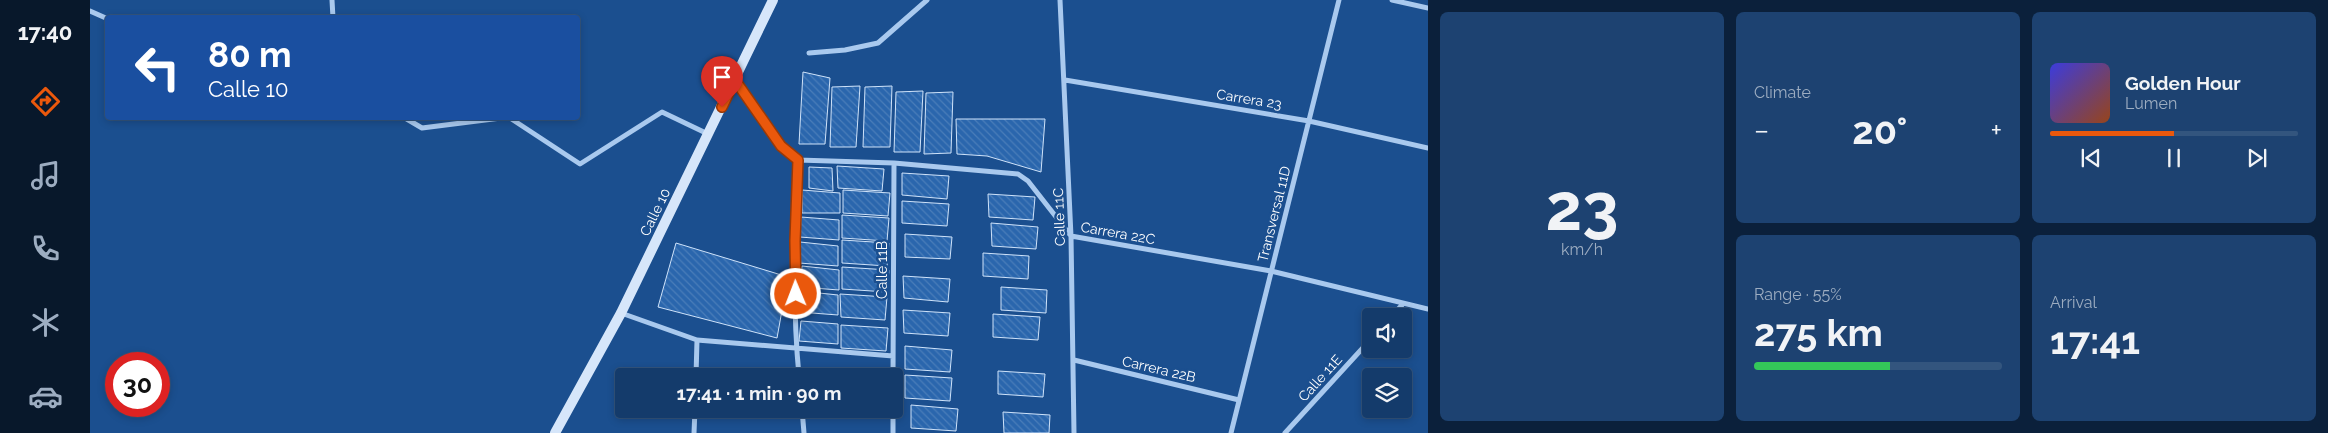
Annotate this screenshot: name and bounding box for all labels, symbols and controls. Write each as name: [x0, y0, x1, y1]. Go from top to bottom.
text: 17:40: [18, 19, 72, 45]
text: 80 m: [208, 34, 292, 75]
icon: left: [125, 35, 190, 100]
pin: [701, 56, 743, 107]
icon: arrive: [708, 63, 736, 91]
text: Golden Hour: [2125, 72, 2241, 94]
text: Calle 10: [208, 76, 288, 102]
text: Climate: [1754, 83, 1811, 102]
icon: directions: [28, 84, 63, 119]
street label: Carrera 23: [1215, 86, 1283, 112]
text: Lumen: [2125, 94, 2177, 113]
text: 20°: [1852, 108, 1907, 153]
text: −: [1754, 114, 1769, 147]
text: +: [1990, 114, 2002, 147]
icon: previous: [2077, 144, 2105, 172]
icon: pause: [2160, 144, 2188, 172]
icon: next: [2243, 144, 2271, 172]
icon: music: [28, 158, 63, 193]
street label: Transversal 11D: [1254, 164, 1294, 264]
text: 23: [1546, 169, 1618, 245]
street label: Calle 10: [637, 185, 673, 239]
street label: Calle 11C: [1050, 187, 1068, 246]
street label: Carrera 22C: [1080, 219, 1157, 247]
icon: phone: [28, 231, 63, 266]
text: km/h: [1561, 240, 1603, 259]
street label: Calle 11B: [874, 241, 890, 299]
position arrow: [769, 267, 821, 319]
text: Range · 55%: [1754, 285, 1842, 304]
text: Arrival: [2050, 293, 2097, 312]
icon: climate: [28, 305, 63, 340]
map controls: [1362, 308, 1412, 418]
button: sound: [1362, 308, 1412, 358]
text: 275 km: [1754, 310, 1883, 355]
text: 17:41: [2050, 318, 2140, 363]
street label: Calle 11E: [1295, 351, 1345, 405]
speed limit sign: 30: [105, 352, 170, 417]
street label: Carrera 22B: [1121, 353, 1197, 385]
button: layers: [1362, 368, 1412, 418]
icon: car: [28, 379, 63, 414]
text: 17:41 · 1 min · 90 m: [677, 382, 841, 404]

